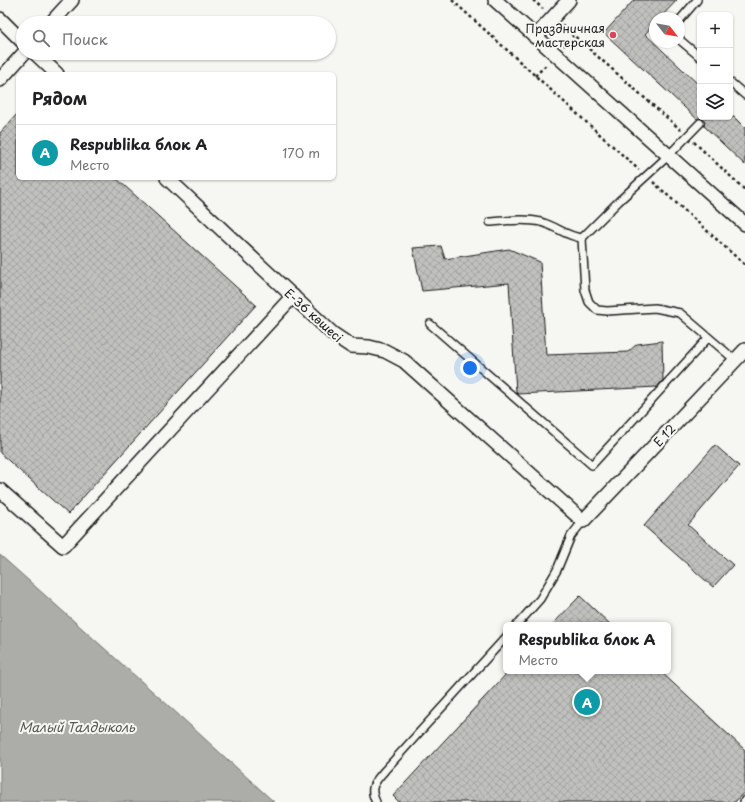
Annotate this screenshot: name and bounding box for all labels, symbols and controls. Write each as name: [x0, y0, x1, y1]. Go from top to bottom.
north arrow: [649, 12, 685, 48]
map controls: [697, 12, 733, 120]
button: +: [697, 12, 733, 48]
search box: [16, 16, 336, 60]
place label: Праздничная мастерская: [525, 19, 605, 51]
icon: search: [30, 27, 52, 49]
text: Поиск: [62, 27, 108, 50]
marker: Праздничная мастерская: [608, 30, 618, 40]
button: −: [697, 48, 733, 84]
button: layers: [697, 84, 733, 120]
text: Рядом: [32, 85, 87, 111]
text: Respublika блок А: [70, 132, 207, 155]
text: A: [40, 143, 50, 162]
text: 170 m: [282, 143, 320, 162]
text: Место: [70, 155, 110, 174]
street label: Е-36 көшесі: [281, 284, 347, 346]
your location: [460, 358, 480, 378]
street label: E 12: [649, 420, 679, 450]
popup: [503, 622, 671, 674]
text: Respublika блок А: [518, 627, 656, 650]
text: Место: [518, 650, 558, 669]
pin: A: [574, 687, 600, 717]
water label: Малый Талдыколь: [19, 717, 136, 736]

